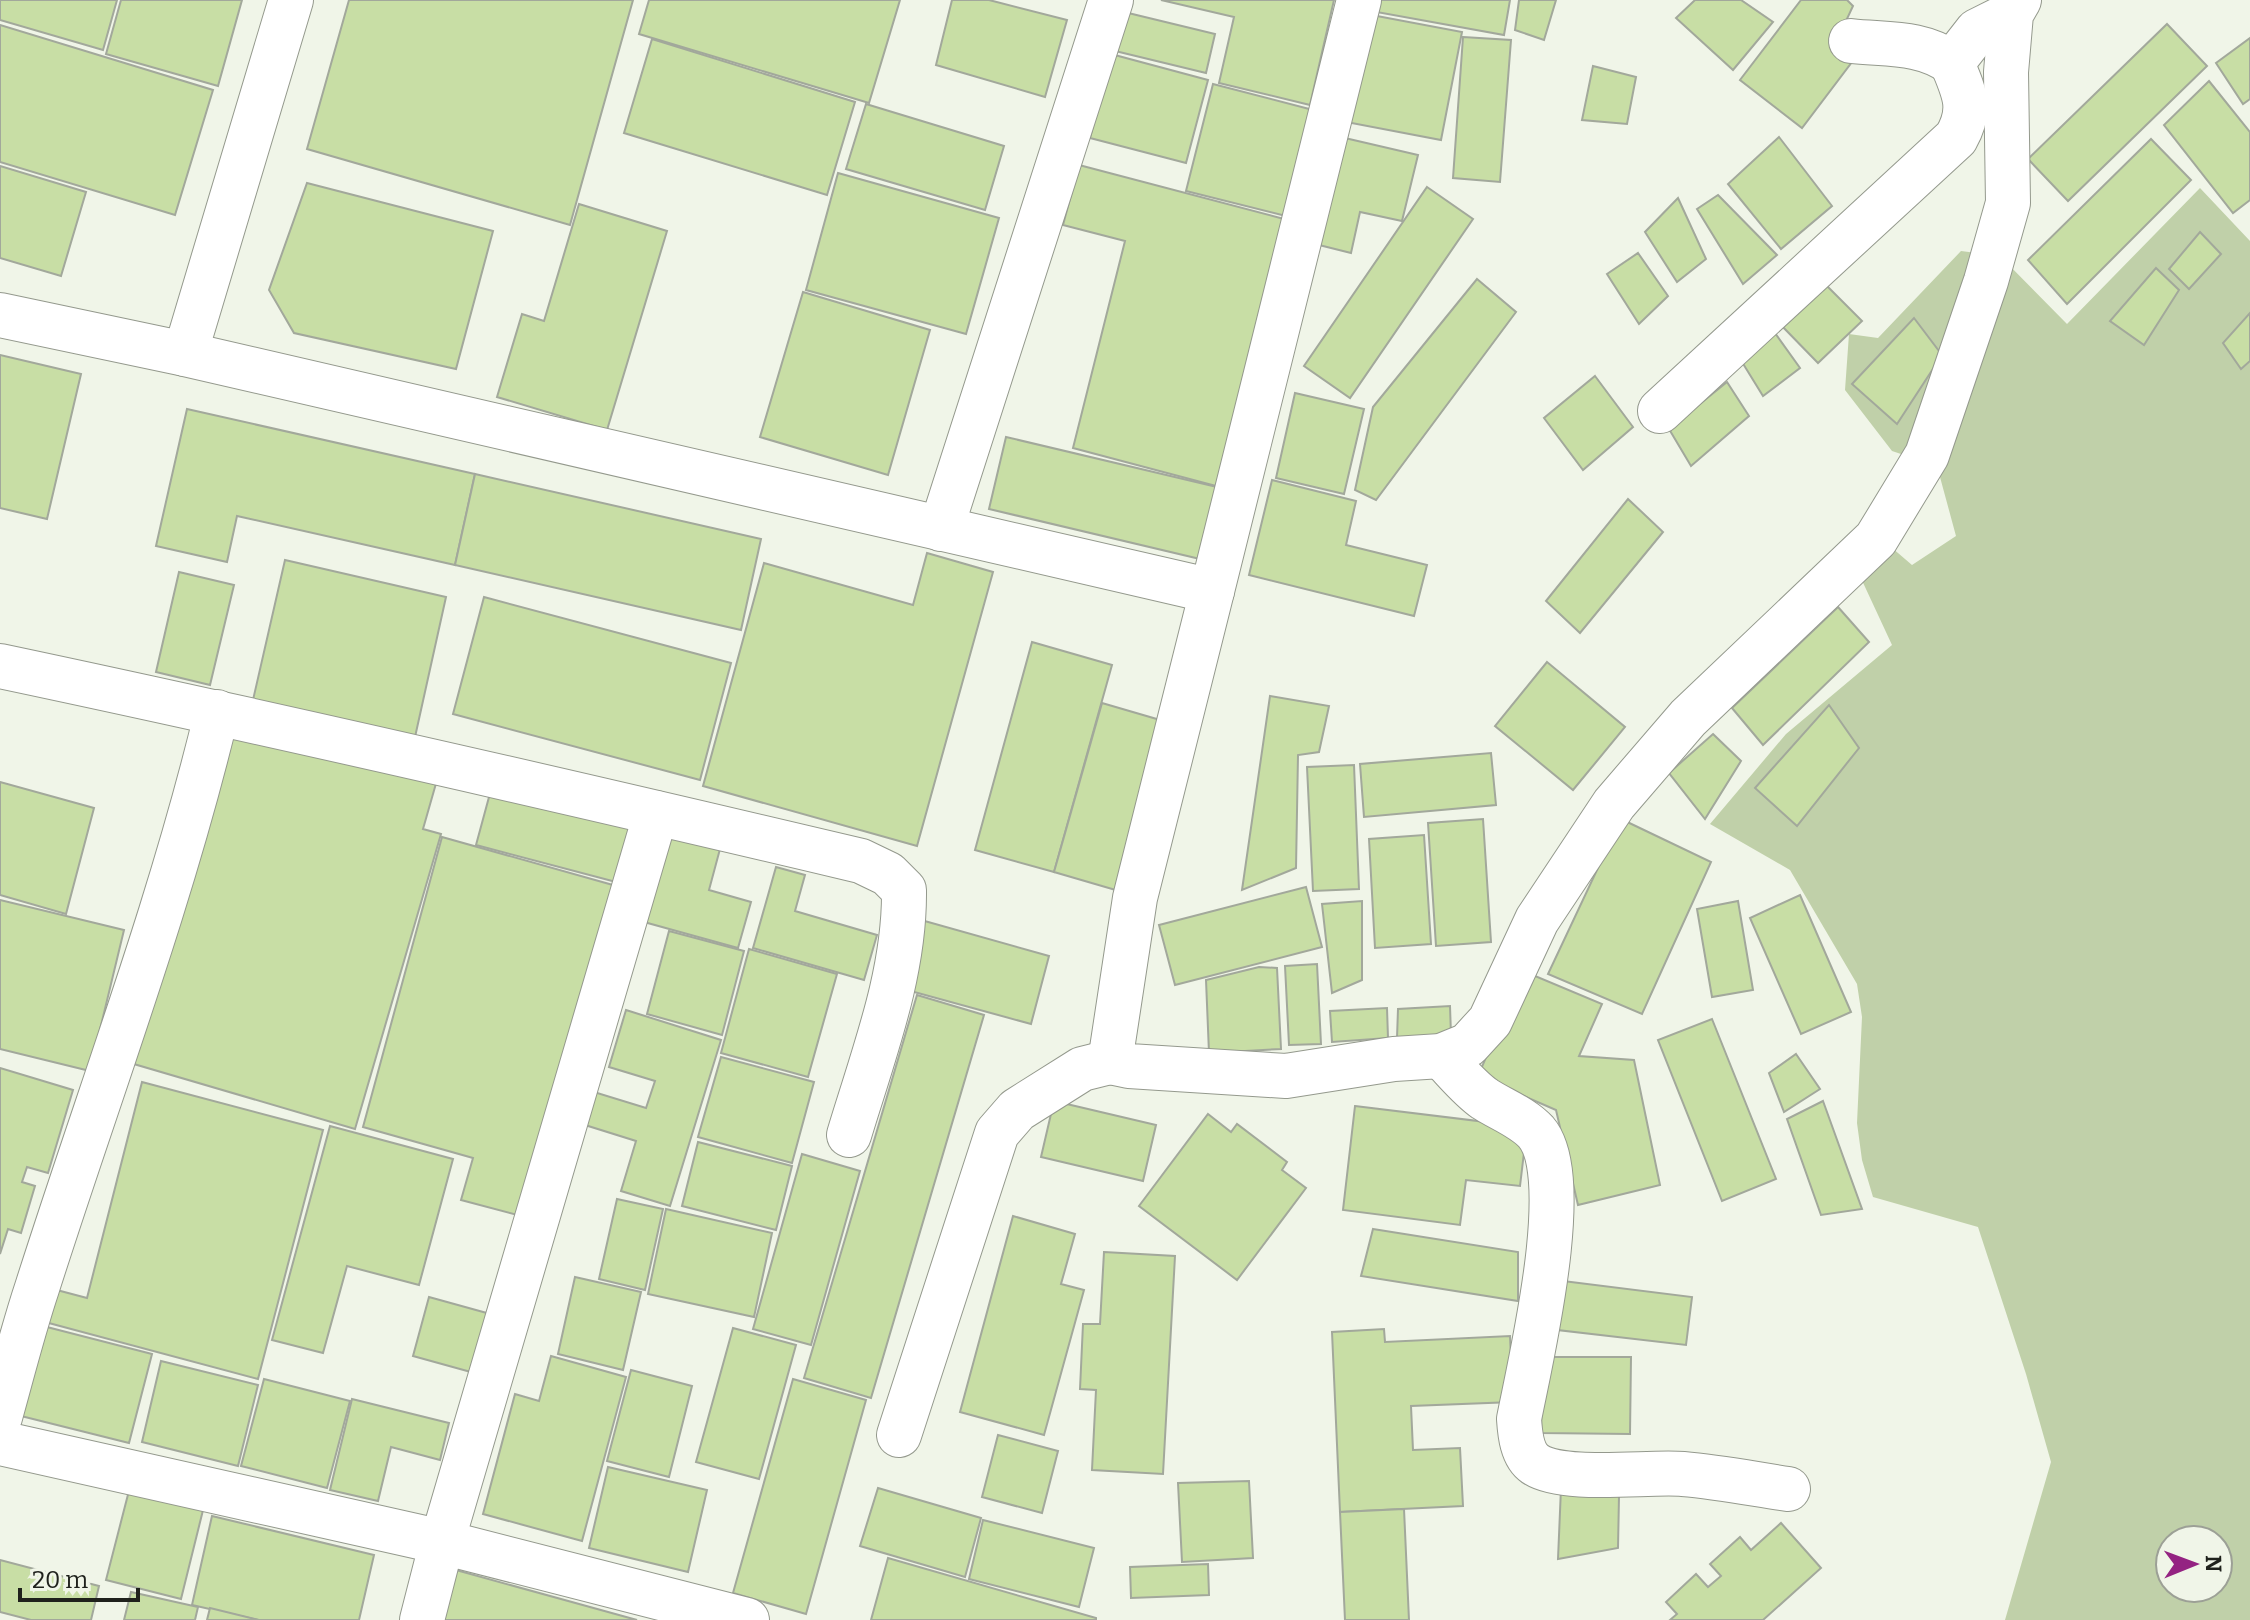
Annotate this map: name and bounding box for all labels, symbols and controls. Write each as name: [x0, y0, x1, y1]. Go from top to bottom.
north arrow: [2154, 1524, 2234, 1604]
scale bar: [20, 1552, 138, 1602]
text: N: [2200, 1555, 2227, 1572]
text: 20 m: [32, 1566, 88, 1594]

